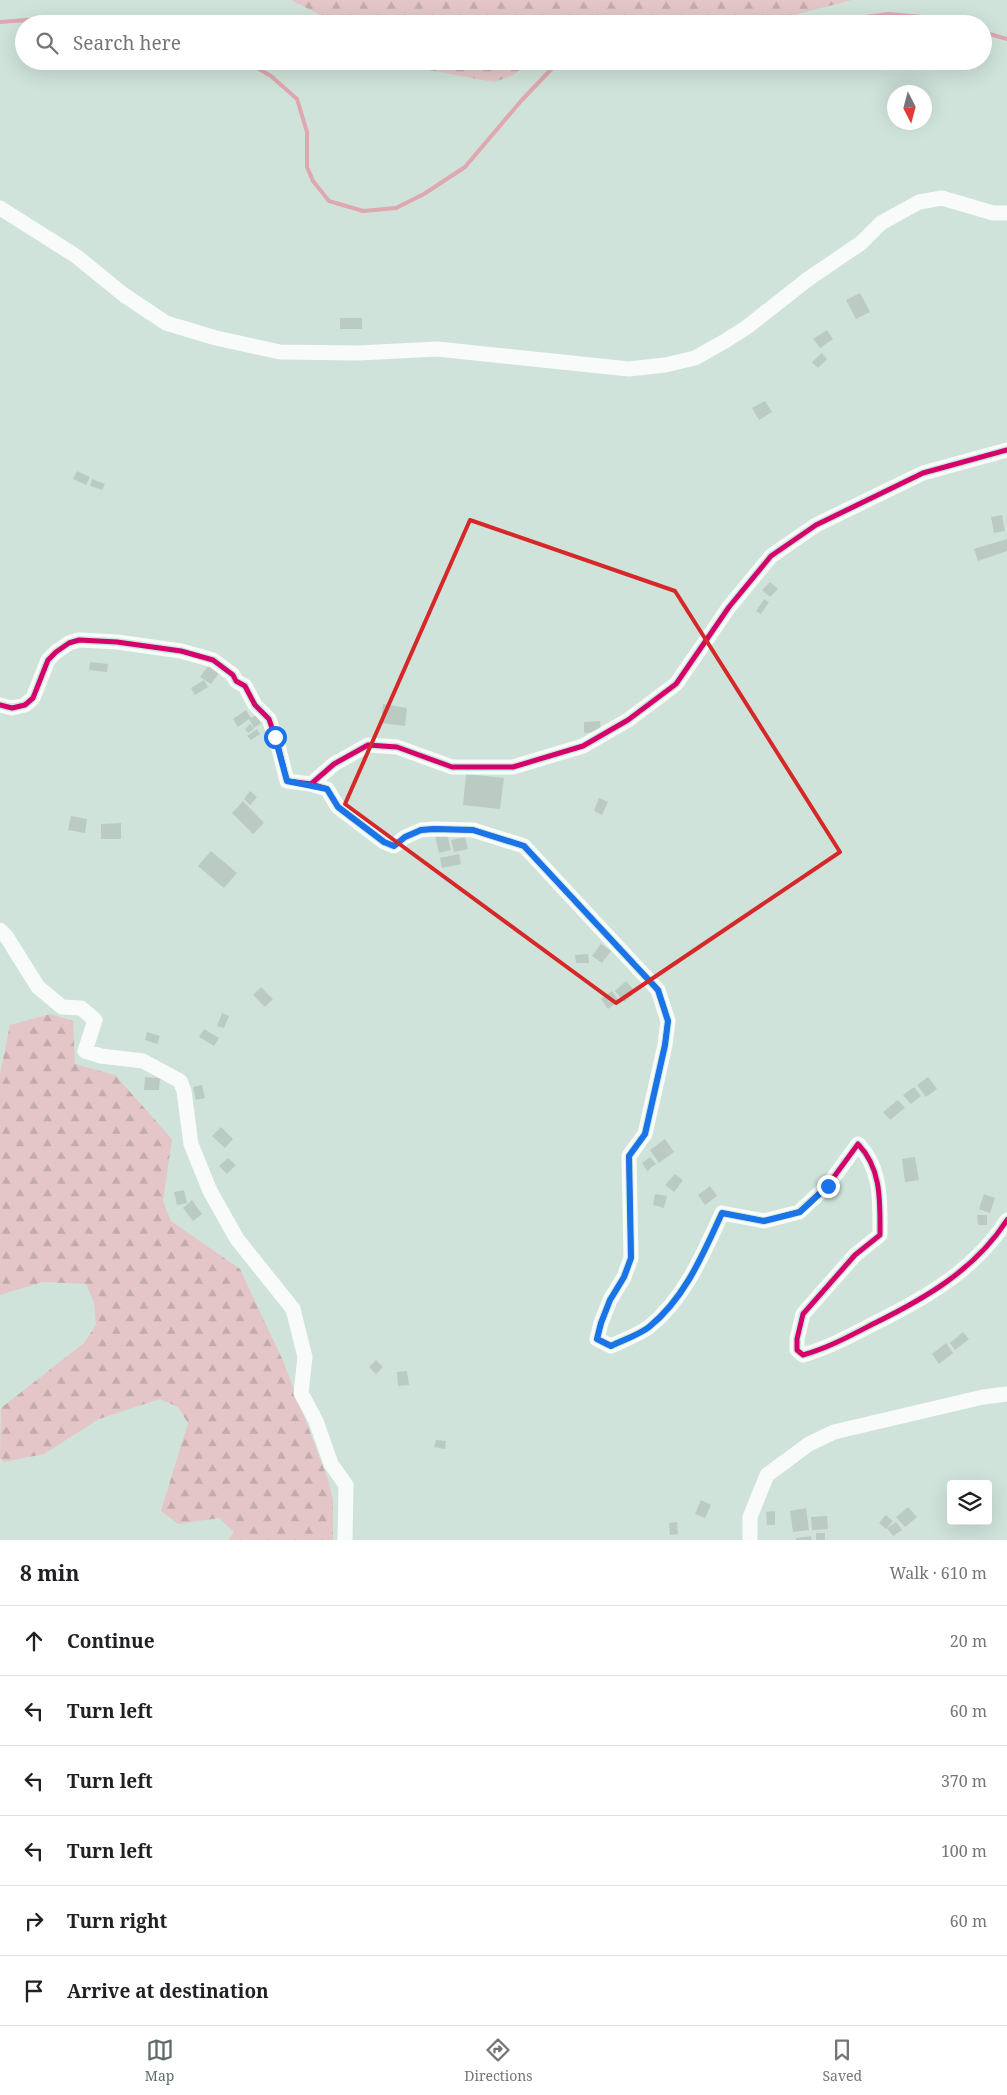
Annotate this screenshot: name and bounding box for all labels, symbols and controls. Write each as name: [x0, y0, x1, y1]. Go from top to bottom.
search box: [15, 15, 992, 70]
icon: search: [33, 29, 61, 57]
text: Search here: [73, 30, 181, 56]
north arrow: [887, 85, 932, 130]
route start: [264, 726, 287, 749]
route end: [817, 1175, 840, 1198]
map controls: [947, 1480, 992, 1525]
button: layers: [947, 1480, 992, 1525]
text: 8 min: [20, 1559, 79, 1587]
text: Walk · 610 m: [890, 1562, 987, 1584]
icon: ahead: [20, 1627, 48, 1655]
text: Continue: [67, 1628, 155, 1654]
text: 20 m: [950, 1630, 987, 1652]
icon: left: [20, 1697, 48, 1725]
text: Turn left: [67, 1698, 153, 1724]
text: 60 m: [950, 1700, 987, 1722]
icon: left: [20, 1767, 48, 1795]
text: Turn left: [67, 1768, 153, 1794]
text: 370 m: [941, 1770, 987, 1792]
icon: left: [20, 1837, 48, 1865]
text: Turn left: [67, 1838, 153, 1864]
text: 100 m: [941, 1840, 987, 1862]
icon: right: [20, 1907, 48, 1935]
text: Turn right: [67, 1908, 167, 1934]
text: 60 m: [950, 1910, 987, 1932]
icon: arrive: [20, 1977, 48, 2005]
text: Arrive at destination: [67, 1978, 269, 2004]
tab: Map: [145, 2036, 174, 2085]
tab: Directions: [464, 2036, 533, 2085]
tab: Saved: [822, 2036, 862, 2085]

